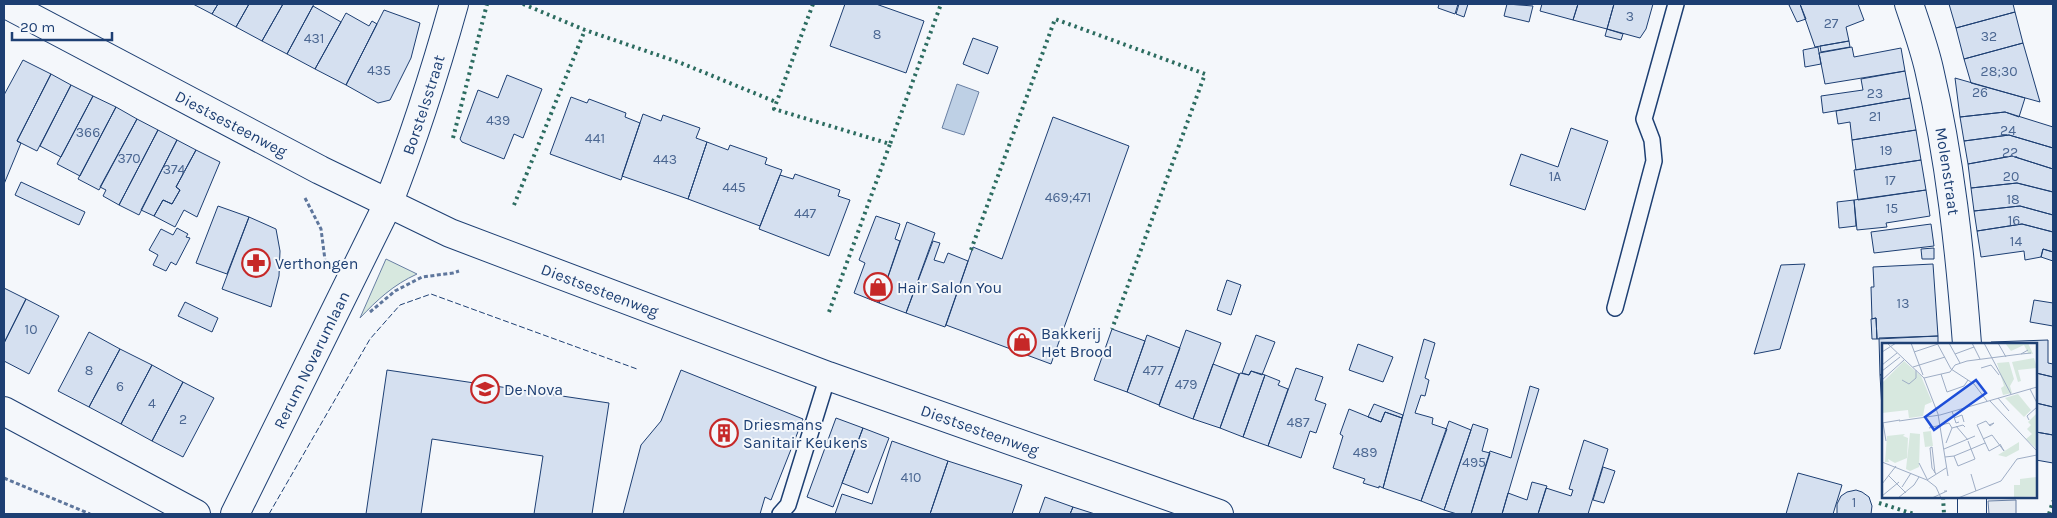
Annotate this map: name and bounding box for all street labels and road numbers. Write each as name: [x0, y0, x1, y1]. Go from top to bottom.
street label: Borstelsstraat: [398, 53, 448, 157]
street label: Diestsesteenweg: [172, 86, 291, 161]
street label: Molenstraat: [1932, 126, 1964, 216]
street label: Diestsesteenweg: [539, 259, 661, 321]
street label: Rerum Novarumlaan: [269, 288, 353, 432]
street label: Diestsesteenweg: [918, 400, 1042, 459]

